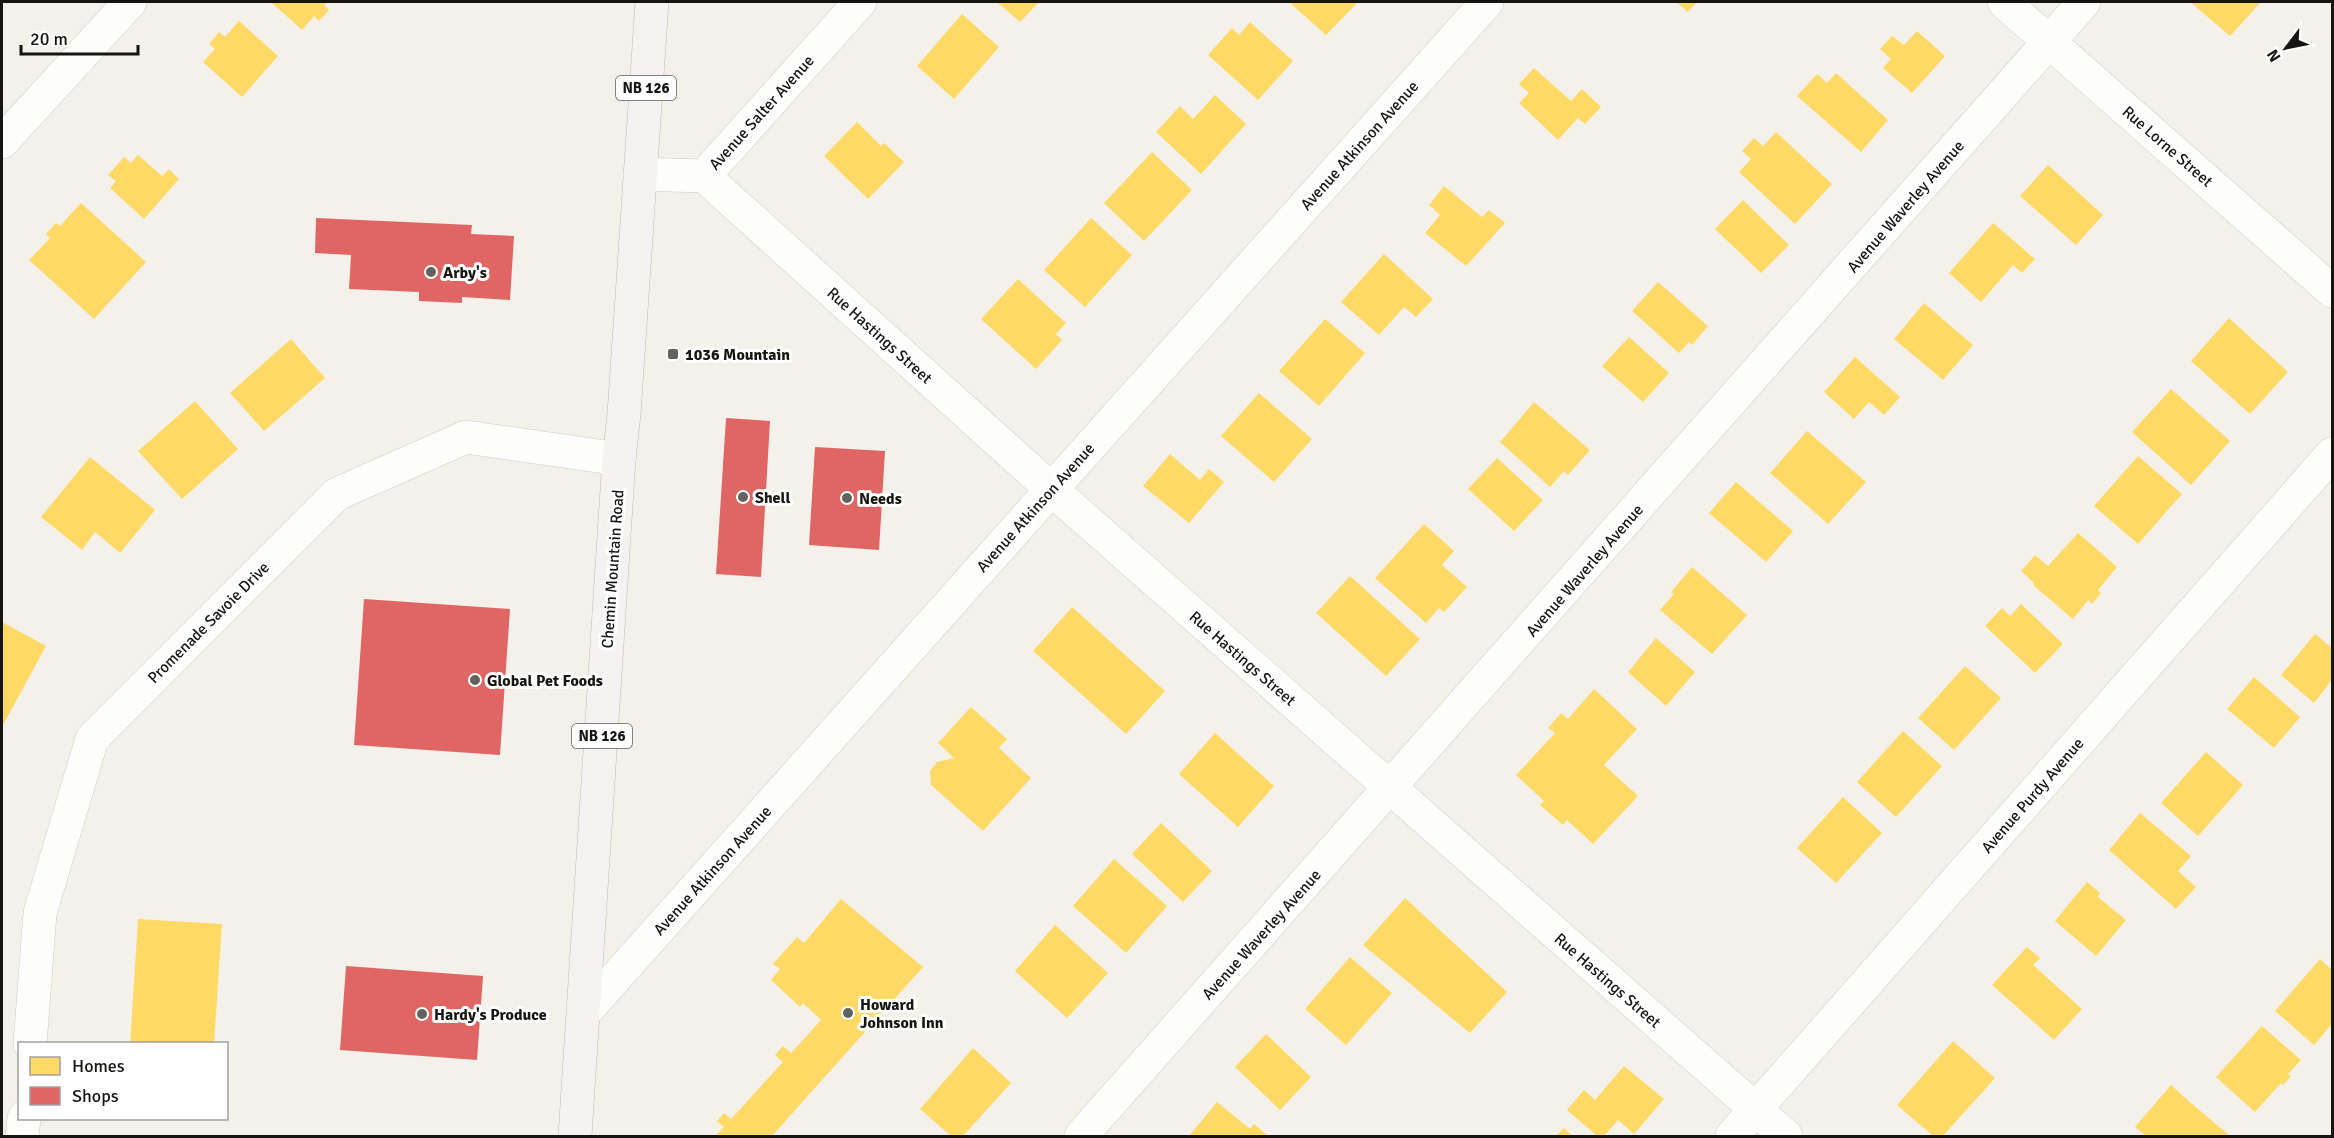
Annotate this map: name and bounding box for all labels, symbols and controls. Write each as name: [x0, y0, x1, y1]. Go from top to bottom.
scale bar: [21, 18, 138, 56]
north arrow: [2256, 18, 2316, 78]
text: 20 m: [30, 28, 68, 50]
text: N: [2263, 45, 2286, 65]
street label: Avenue Salter Avenue: [705, 51, 819, 174]
road number: NB 126: [616, 76, 676, 100]
street label: Avenue Atkinson Avenue: [1296, 77, 1423, 215]
street label: Rue Lorne Street: [2118, 102, 2217, 192]
street label: Avenue Waverley Avenue: [1843, 136, 1969, 277]
place label: Arby's: [443, 263, 487, 283]
marker: Arby's: [424, 265, 438, 279]
street label: Rue Hastings Street: [823, 283, 936, 389]
place label: 1036 Mountain: [685, 345, 790, 365]
marker: 1036 Mountain: [666, 347, 680, 361]
street label: Avenue Atkinson Avenue: [972, 439, 1099, 577]
place label: Shell: [755, 488, 790, 508]
street label: Chemin Mountain Road: [597, 489, 629, 649]
place label: Needs: [859, 489, 902, 509]
marker: Shell: [736, 490, 750, 504]
marker: Needs: [840, 491, 854, 505]
street label: Avenue Waverley Avenue: [1522, 500, 1648, 641]
street label: Promenade Savoie Drive: [144, 558, 274, 688]
street label: Rue Hastings Street: [1185, 607, 1300, 711]
place label: Global Pet Foods: [487, 671, 603, 691]
marker: Global Pet Foods: [468, 673, 482, 687]
road number: NB 126: [572, 724, 632, 748]
street label: Avenue Purdy Avenue: [1977, 734, 2088, 857]
street label: Avenue Atkinson Avenue: [649, 802, 776, 940]
street label: Avenue Waverley Avenue: [1198, 865, 1326, 1004]
street label: Rue Hastings Street: [1550, 929, 1665, 1033]
place label: Howard Johnson Inn: [860, 995, 944, 1033]
place label: Hardy's Produce: [434, 1005, 547, 1025]
marker: Howard Johnson Inn: [841, 1006, 855, 1020]
marker: Hardy's Produce: [415, 1007, 429, 1021]
legend: [18, 1042, 228, 1120]
text: Homes: [72, 1055, 125, 1077]
text: Shops: [72, 1085, 119, 1107]

